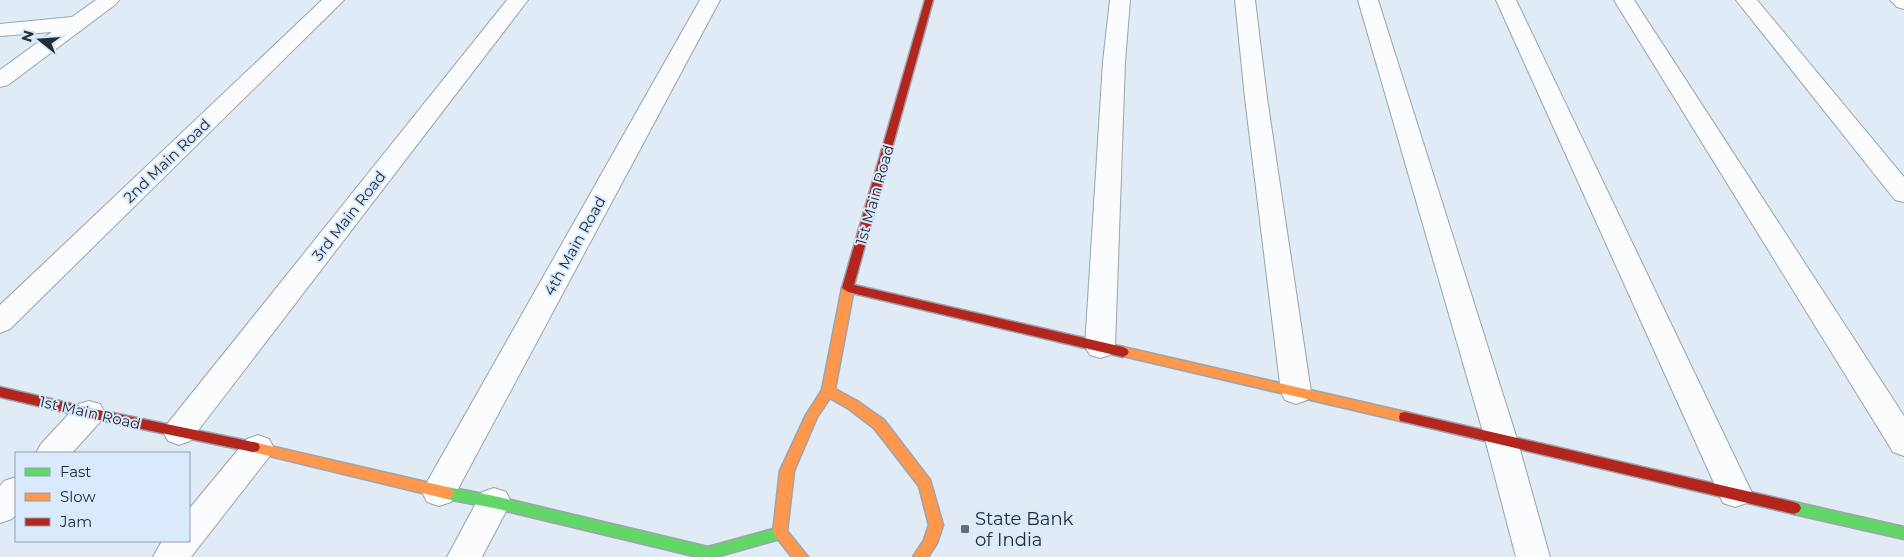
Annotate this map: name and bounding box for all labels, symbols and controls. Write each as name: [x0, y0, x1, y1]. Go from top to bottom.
north arrow: [15, 15, 65, 65]
text: N: [17, 28, 38, 44]
street label: 2nd Main Road: [119, 114, 214, 207]
street label: 1st Main Road: [851, 143, 898, 247]
street label: 3rd Main Road: [308, 167, 390, 264]
street label: 4th Main Road: [539, 193, 610, 299]
street label: 1st Main Road: [38, 392, 143, 433]
legend: [15, 452, 190, 542]
text: Fast: [60, 462, 91, 481]
text: Slow: [60, 487, 96, 506]
place label: State Bank of India: [975, 508, 1074, 551]
text: Jam: [59, 512, 92, 531]
marker: State Bank of India: [959, 523, 971, 535]

